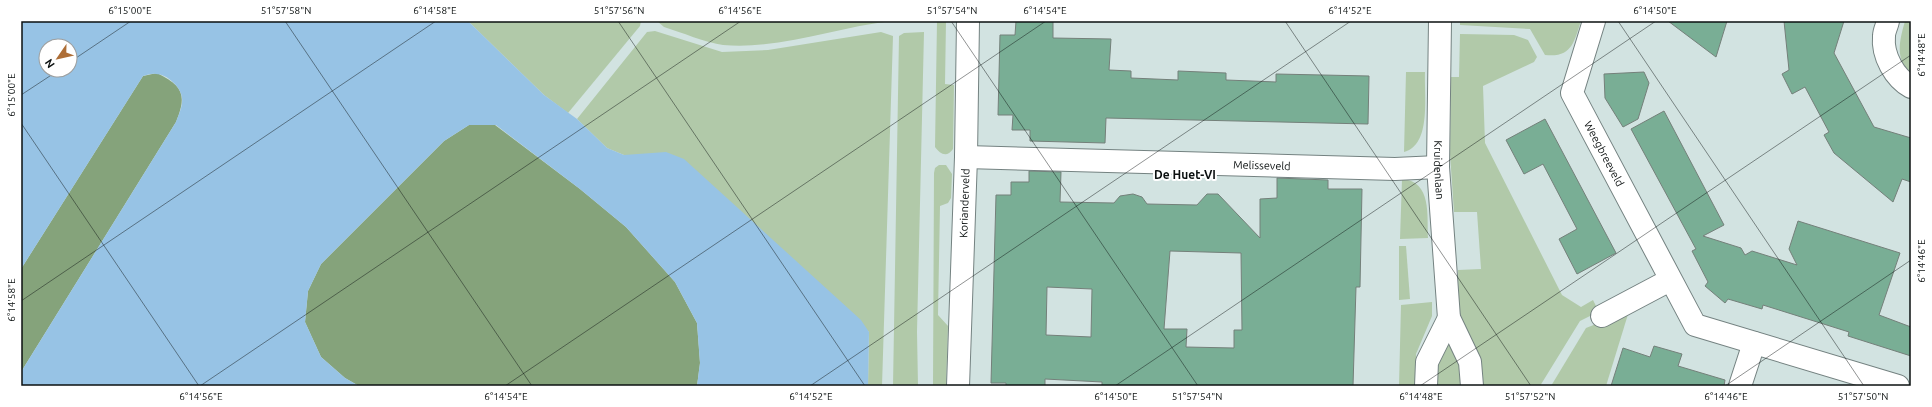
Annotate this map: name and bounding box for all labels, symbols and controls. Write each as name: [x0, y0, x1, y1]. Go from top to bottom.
text: 6°15'00"E: [108, 5, 152, 16]
text: 51°57'58"N: [261, 5, 311, 16]
text: 6°14'58"E: [413, 5, 457, 16]
text: 51°57'56"N: [594, 5, 644, 16]
text: 6°14'56"E: [718, 5, 762, 16]
text: 51°57'54"N: [927, 5, 977, 16]
text: 6°14'54"E: [1023, 5, 1067, 16]
text: 6°14'52"E: [1328, 5, 1372, 16]
text: 6°14'50"E: [1633, 5, 1677, 16]
text: 6°14'48"E: [1916, 33, 1927, 77]
north arrow: [38, 38, 78, 78]
text: N: [42, 57, 57, 70]
text: 6°15'00"E: [6, 73, 17, 117]
street label: Weegbreeveld: [1582, 119, 1626, 188]
street label: Kruidenlaan: [1432, 140, 1446, 200]
street label: Melisseveld: [1233, 158, 1291, 172]
street label: Korianderveld: [957, 168, 972, 238]
district label: De Huet-VI: [1154, 168, 1216, 181]
text: 6°14'46"E: [1916, 239, 1927, 283]
text: 6°14'58"E: [6, 278, 17, 322]
text: 6°14'56"E: [179, 391, 223, 402]
text: 6°14'54"E: [484, 391, 528, 402]
text: 6°14'52"E: [789, 391, 833, 402]
text: 6°14'50"E: [1094, 391, 1138, 402]
text: 51°57'54"N: [1172, 391, 1222, 402]
text: 6°14'48"E: [1399, 391, 1443, 402]
text: 51°57'52"N: [1505, 391, 1555, 402]
text: 6°14'46"E: [1704, 391, 1748, 402]
text: 51°57'50"N: [1838, 391, 1888, 402]

